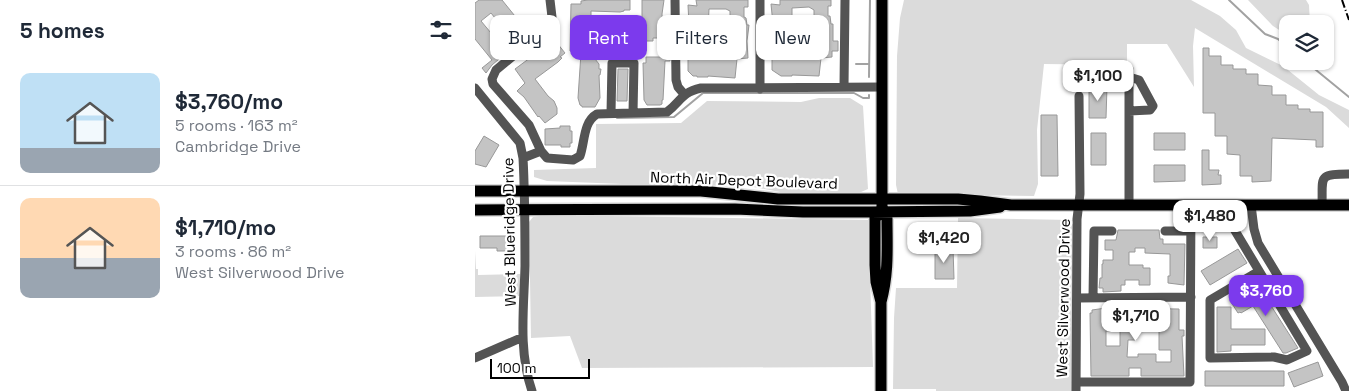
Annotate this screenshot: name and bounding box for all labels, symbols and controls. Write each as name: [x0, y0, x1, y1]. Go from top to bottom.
chip: Buy: [490, 15, 560, 60]
chip: Rent: [570, 15, 647, 60]
chip: Filters: [657, 15, 746, 60]
chip: New: [756, 15, 829, 60]
map controls: [1279, 15, 1334, 70]
button: layers: [1279, 15, 1334, 70]
icon: filters: [427, 16, 455, 44]
text: 5 homes: [20, 17, 105, 44]
pin: $1,100: [1057, 59, 1139, 102]
text: $1,100: [1074, 65, 1122, 86]
text: $3,760/mo: [175, 88, 283, 115]
icon: home: [60, 93, 120, 153]
text: 5 rooms · 163 m²: [175, 115, 298, 136]
text: Cambridge Drive: [175, 136, 301, 157]
street label: West Blueridge Drive: [498, 157, 520, 307]
street label: North Air Depot Boulevard: [650, 167, 838, 193]
pin: $1,480: [1169, 200, 1251, 242]
text: $1,480: [1184, 205, 1236, 226]
text: $1,710/mo: [175, 214, 276, 241]
icon: home: [60, 218, 120, 278]
street label: West Silverwood Drive: [1052, 218, 1074, 378]
pin: $1,420: [903, 222, 985, 264]
text: $1,420: [918, 227, 970, 248]
text: 3 rooms · 86 m²: [175, 241, 291, 262]
text: West Silverwood Drive: [175, 262, 345, 283]
pin: $3,760: [1225, 274, 1307, 317]
text: $3,760: [1240, 280, 1292, 301]
pin: $1,710: [1095, 300, 1177, 342]
text: $1,710: [1112, 305, 1160, 326]
scale bar: [490, 356, 590, 379]
text: 100 m: [497, 359, 536, 377]

